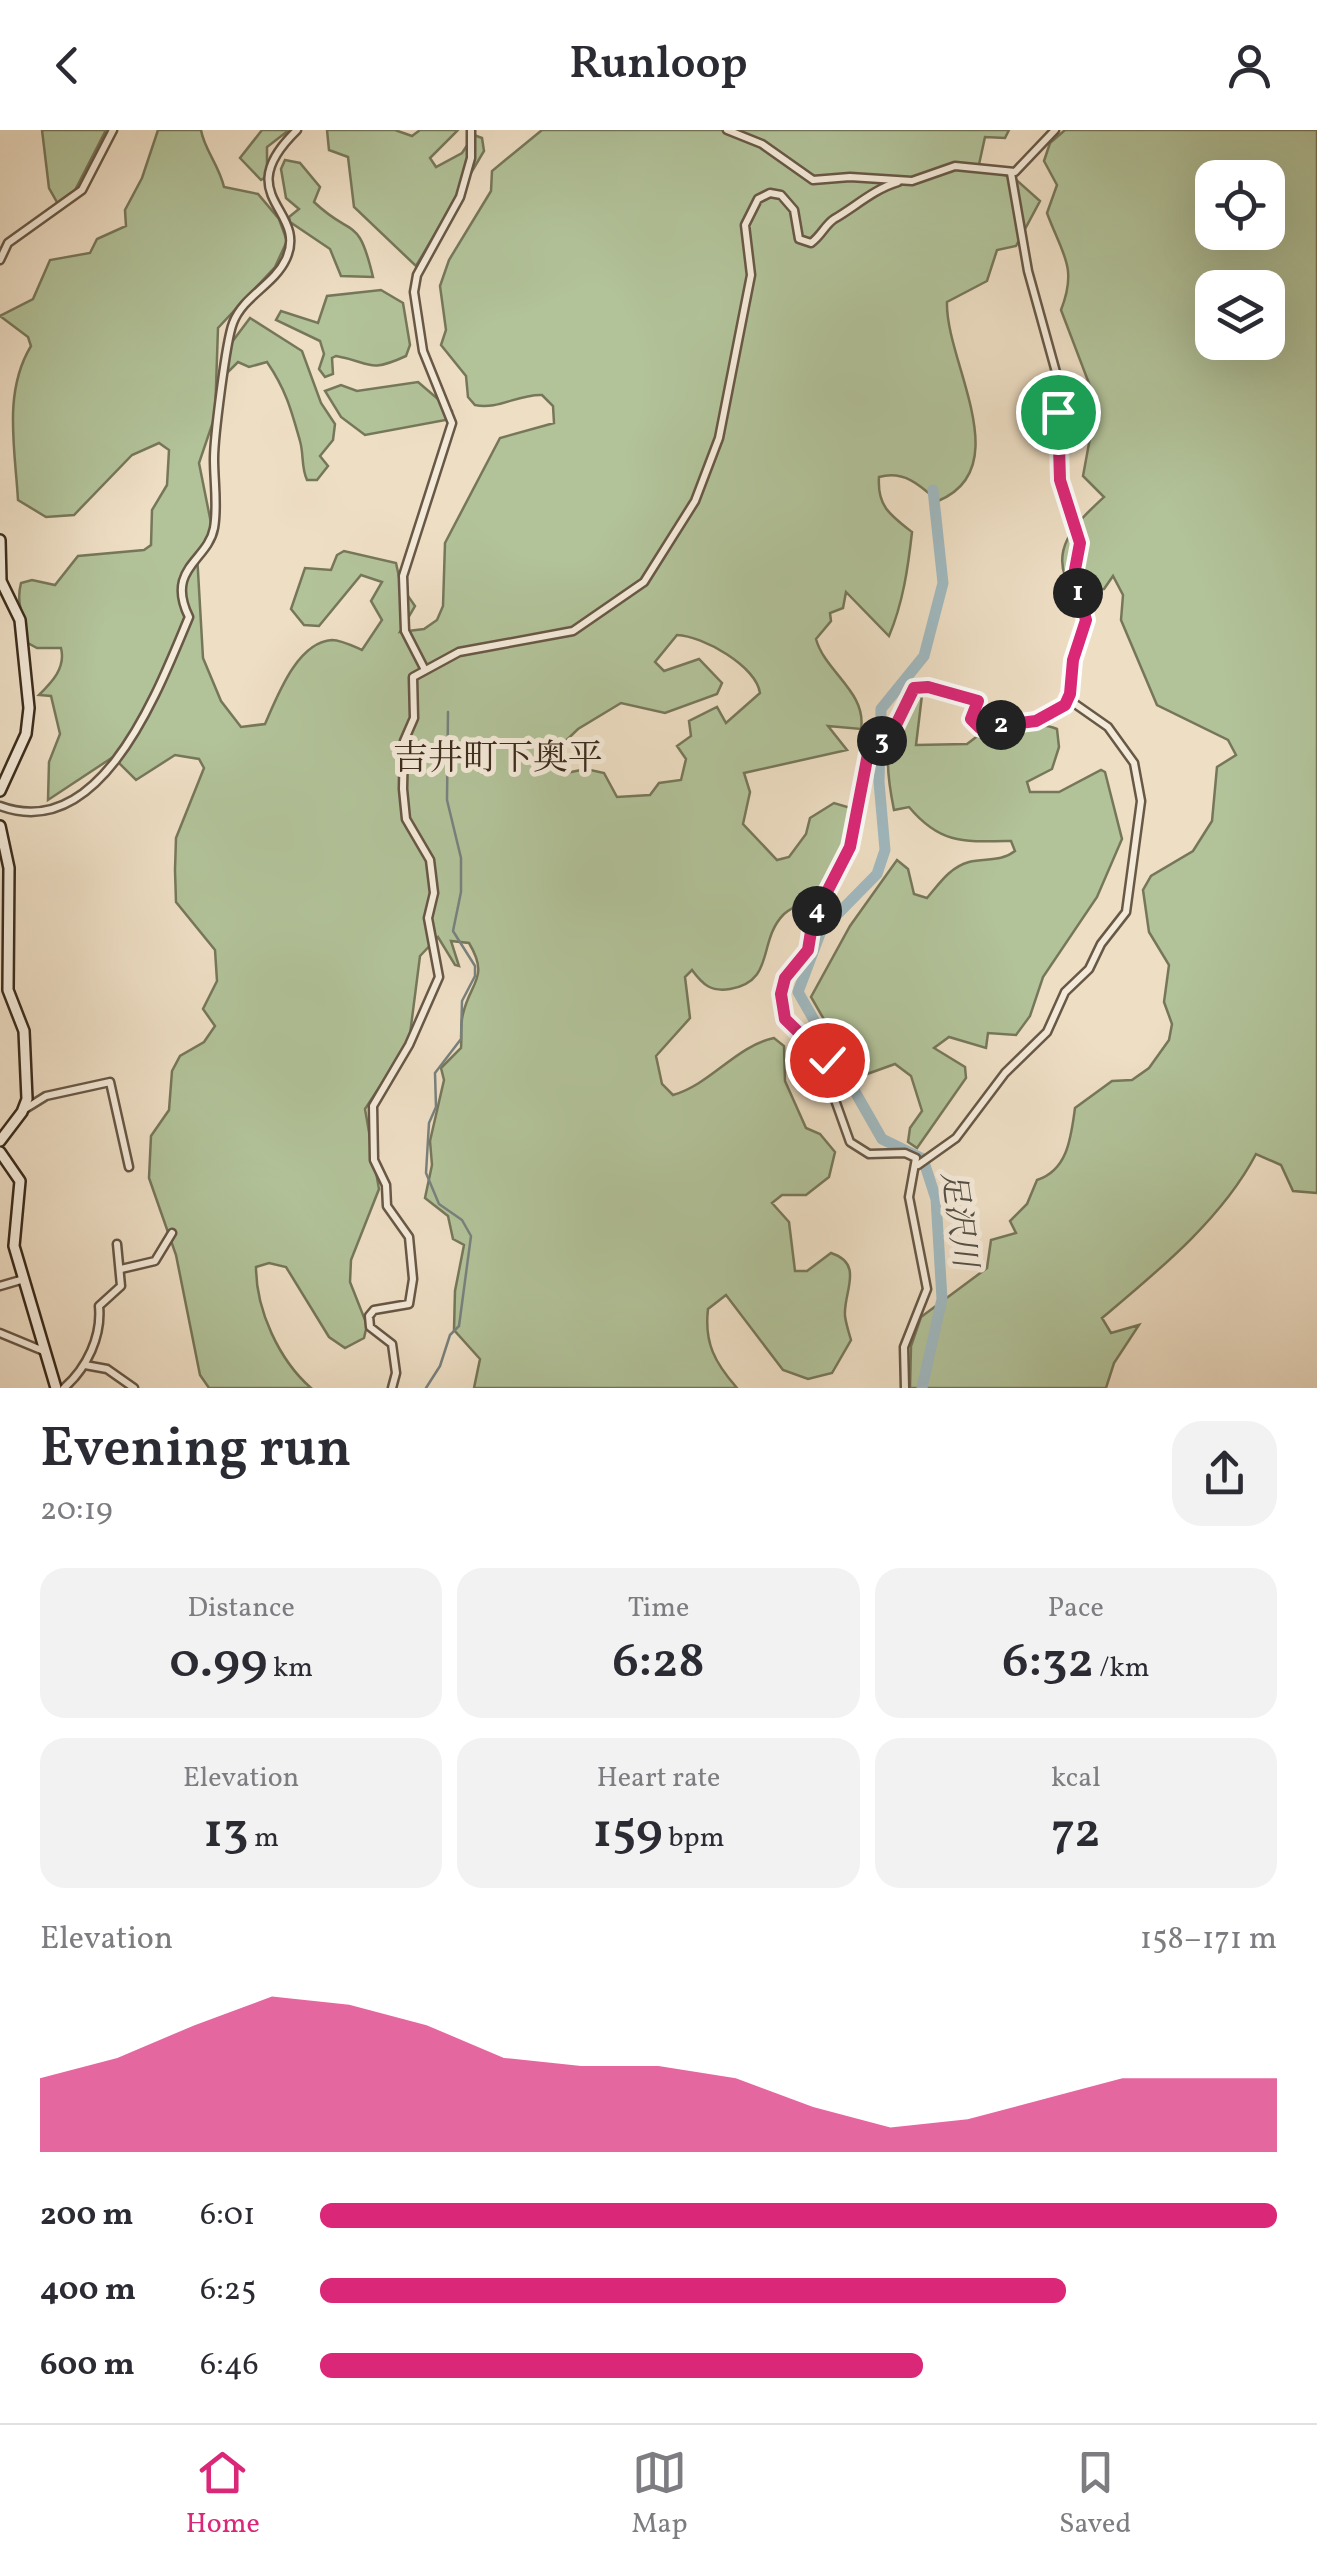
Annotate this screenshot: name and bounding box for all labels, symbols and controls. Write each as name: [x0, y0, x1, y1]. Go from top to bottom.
text: Runloop: [569, 34, 748, 97]
icon: back: [40, 38, 95, 93]
icon: person: [1222, 38, 1277, 93]
map controls: [1195, 160, 1285, 360]
button: locate: [1195, 160, 1285, 250]
button: layers: [1195, 270, 1285, 360]
pin: [1016, 370, 1101, 455]
icon: arrive: [1031, 385, 1086, 440]
pin: 1: [1053, 568, 1103, 618]
text: 1: [1072, 573, 1084, 612]
pin: 2: [976, 700, 1026, 750]
text: 2: [994, 705, 1008, 744]
pin: 3: [857, 716, 907, 766]
text: 3: [875, 721, 889, 760]
district label: 吉井町下奥平: [393, 736, 603, 784]
pin: 4: [792, 886, 842, 936]
text: 4: [809, 891, 825, 930]
pin: [785, 1018, 870, 1103]
icon: check: [800, 1033, 855, 1088]
water label: 足沢川: [929, 1169, 986, 1273]
text: Evening run: [40, 1413, 352, 1489]
button: share: [1172, 1421, 1277, 1526]
text: 20:19: [40, 1489, 113, 1533]
text: Distance: [188, 1589, 295, 1628]
text: Time: [628, 1589, 689, 1628]
text: Pace: [1048, 1589, 1104, 1628]
text: 0.99: [169, 1628, 267, 1698]
text: 6:28: [612, 1628, 705, 1698]
text: 6:32: [1002, 1628, 1094, 1698]
text: km: [267, 1649, 313, 1688]
text: /km: [1094, 1649, 1150, 1688]
text: Elevation: [183, 1759, 299, 1798]
text: Heart rate: [597, 1759, 720, 1798]
text: kcal: [1051, 1759, 1101, 1798]
text: 13: [203, 1798, 249, 1868]
text: 159: [593, 1798, 663, 1868]
text: 72: [1051, 1798, 1101, 1868]
text: m: [249, 1819, 279, 1858]
text: bpm: [663, 1819, 724, 1858]
text: Elevation: [40, 1918, 173, 1962]
text: 158–171 m: [1140, 1918, 1277, 1962]
text: 200 m: [40, 2194, 134, 2238]
text: 6:01: [200, 2194, 255, 2238]
text: 400 m: [40, 2269, 136, 2313]
text: 6:25: [200, 2269, 256, 2313]
text: 600 m: [40, 2344, 135, 2388]
text: 6:46: [200, 2344, 259, 2388]
tab: Home: [186, 2445, 260, 2544]
tab: Map: [631, 2445, 687, 2544]
tab: Saved: [1059, 2445, 1131, 2544]

